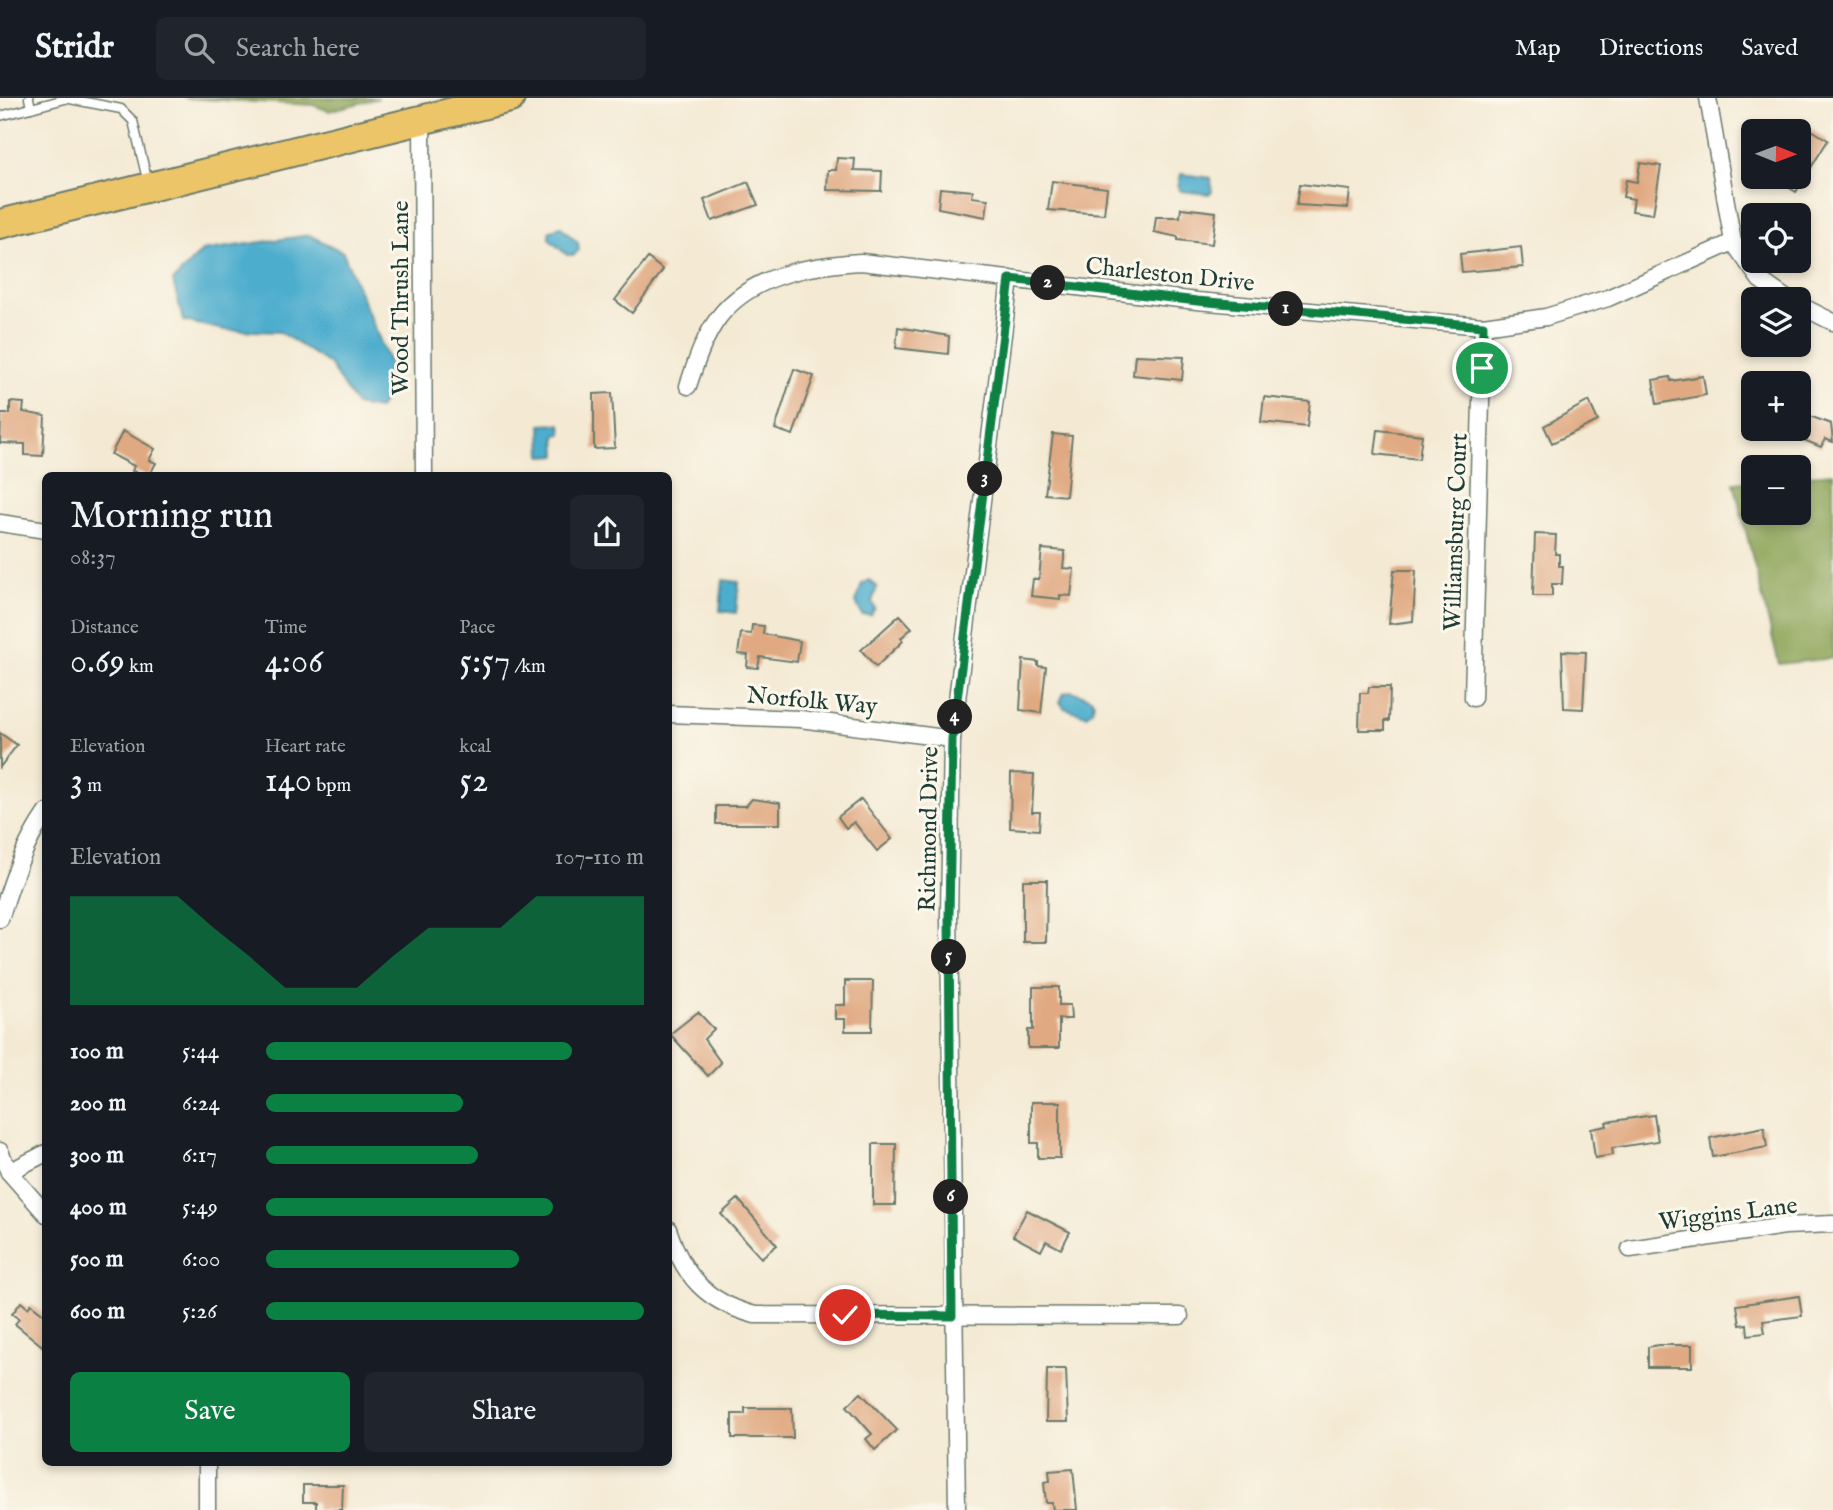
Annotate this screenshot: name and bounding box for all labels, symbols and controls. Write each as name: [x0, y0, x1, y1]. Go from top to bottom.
search box: [156, 17, 646, 80]
text: Stridr: [35, 27, 114, 69]
icon: search: [180, 29, 218, 67]
text: Search here: [236, 32, 360, 65]
text: Map: [1515, 33, 1561, 64]
text: Directions: [1599, 33, 1703, 64]
text: Saved: [1741, 33, 1798, 64]
north arrow: [1741, 119, 1811, 189]
map controls: [1741, 119, 1811, 525]
street label: Wood Thrush Lane: [386, 201, 417, 395]
button: locate: [1741, 203, 1811, 273]
street label: Charleston Drive: [1084, 251, 1256, 300]
pin: 2: [1030, 266, 1066, 300]
text: 2: [1043, 270, 1052, 294]
button: layers: [1741, 287, 1811, 357]
pin: 1: [1268, 292, 1304, 326]
text: 1: [1282, 296, 1289, 320]
pin: [1452, 338, 1512, 398]
icon: arrive: [1463, 349, 1501, 387]
button: +: [1741, 371, 1811, 441]
street label: Williamsburg Court: [1438, 433, 1475, 632]
button: −: [1741, 455, 1811, 525]
pin: 3: [968, 462, 1002, 496]
text: 3: [981, 466, 988, 490]
text: Morning run: [70, 493, 273, 541]
button: share: [570, 495, 644, 569]
text: 08:37: [70, 543, 116, 572]
text: Distance: [70, 616, 139, 640]
text: Time: [265, 616, 307, 640]
text: Pace: [459, 616, 495, 640]
text: 0.69: [70, 640, 125, 685]
text: 4:06: [265, 640, 323, 685]
text: 5:57: [459, 640, 510, 685]
text: km: [125, 655, 154, 679]
text: /km: [510, 655, 546, 679]
street label: Norfolk Way: [745, 680, 879, 723]
pin: 4: [937, 700, 972, 734]
text: 4: [950, 704, 959, 728]
text: Elevation: [70, 735, 145, 759]
text: Heart rate: [265, 735, 346, 759]
text: kcal: [459, 735, 491, 759]
street label: Richmond Drive: [913, 746, 946, 912]
text: 3: [70, 759, 83, 804]
text: 140: [265, 759, 312, 804]
text: 52: [459, 759, 488, 804]
text: m: [83, 774, 102, 798]
text: bpm: [312, 774, 351, 798]
text: Elevation: [70, 843, 161, 872]
text: 107–110 m: [555, 843, 644, 872]
pin: 5: [932, 940, 967, 974]
text: 5: [945, 944, 952, 968]
text: 100 m: [70, 1037, 124, 1066]
text: 5:44: [182, 1037, 219, 1066]
text: 200 m: [70, 1089, 126, 1118]
text: 6:24: [182, 1089, 220, 1118]
text: 300 m: [70, 1141, 124, 1170]
text: 6:17: [182, 1141, 217, 1170]
pin: 6: [934, 1180, 968, 1214]
text: 6: [946, 1184, 955, 1208]
street label: Wiggins Lane: [1657, 1191, 1799, 1238]
text: 400 m: [70, 1193, 127, 1222]
text: 5:49: [182, 1193, 218, 1222]
text: 500 m: [70, 1245, 124, 1274]
text: 6:00: [182, 1245, 220, 1274]
pin: [815, 1285, 875, 1345]
icon: check: [826, 1296, 864, 1334]
text: 600 m: [70, 1297, 125, 1326]
text: 5:26: [182, 1297, 217, 1326]
button: Save: [70, 1372, 350, 1452]
button: Share: [364, 1372, 644, 1452]

